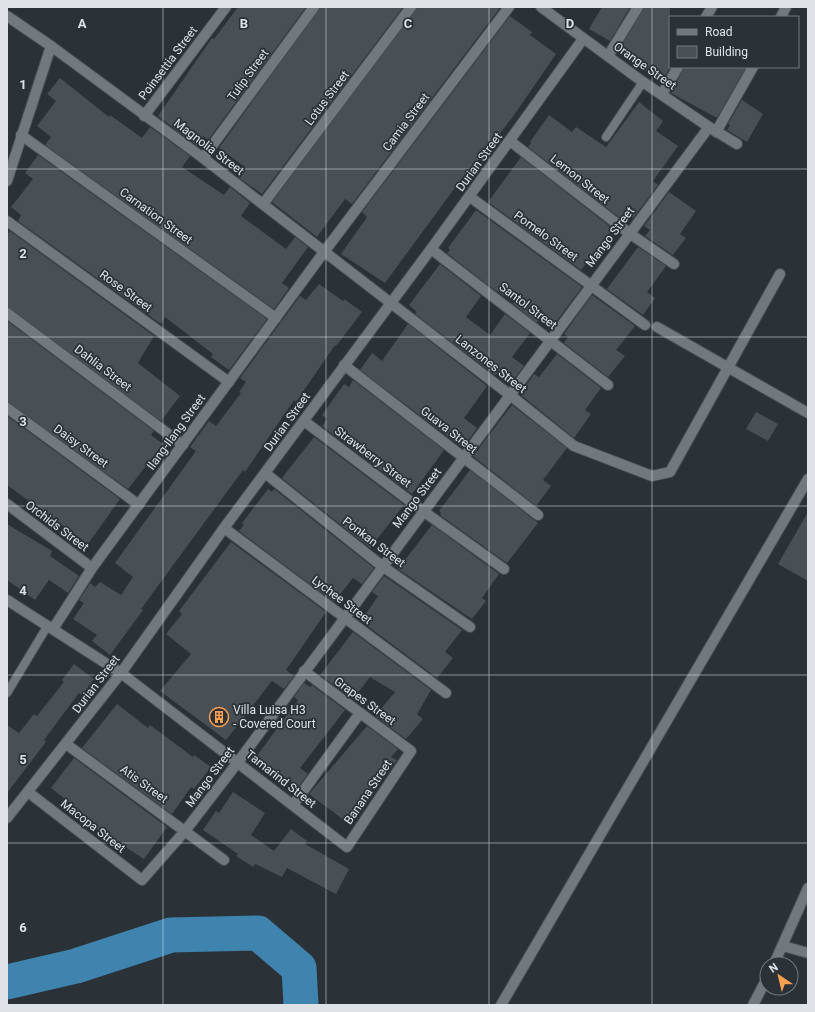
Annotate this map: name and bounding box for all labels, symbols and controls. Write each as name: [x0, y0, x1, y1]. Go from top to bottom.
text: A: [78, 16, 87, 31]
text: B: [240, 16, 248, 31]
text: C: [404, 16, 413, 31]
text: D: [566, 16, 574, 31]
legend: [669, 16, 799, 68]
street label: Poinsettia Street: [136, 23, 200, 103]
text: Road: [705, 25, 733, 39]
street label: Orange Street: [611, 39, 679, 93]
text: Building: [705, 45, 748, 59]
street label: Tulip Street: [225, 46, 271, 104]
street label: Lotus Street: [302, 68, 352, 128]
text: 1: [19, 77, 27, 92]
street label: Camia Street: [380, 90, 432, 154]
street label: Magnolia Street: [171, 116, 247, 178]
street label: Durian Street: [453, 130, 505, 194]
street label: Lemon Street: [548, 151, 613, 207]
street label: Carnation Street: [117, 185, 195, 247]
street label: Mango Street: [583, 204, 637, 270]
street label: Pomelo Street: [511, 208, 581, 264]
text: 2: [19, 246, 27, 261]
street label: Rose Street: [97, 267, 155, 315]
street label: Santol Street: [496, 280, 560, 332]
street label: Lanzones Street: [453, 332, 529, 396]
street label: Dahlia Street: [72, 342, 134, 394]
street label: Durian Street: [261, 390, 313, 454]
street label: Ilang-Ilang Street: [144, 391, 208, 473]
street label: Guava Street: [418, 404, 480, 457]
text: 3: [19, 414, 27, 429]
street label: Daisy Street: [51, 422, 111, 470]
street label: Strawberry Street: [332, 424, 414, 490]
street label: Mango Street: [390, 465, 444, 531]
street label: Orchids Street: [23, 498, 91, 554]
street label: Ponkan Street: [340, 514, 408, 570]
street label: Lychee Street: [309, 573, 375, 627]
text: 4: [19, 583, 27, 598]
street label: Durian Street: [70, 652, 122, 716]
street label: Grapes Street: [332, 674, 398, 728]
place label: Villa Luisa H3 - Covered Court: [233, 703, 316, 731]
building icon: Villa Luisa H3 - Covered Court: [208, 706, 230, 728]
street label: Mango Street: [183, 744, 237, 810]
street label: Tamarind Street: [243, 747, 319, 811]
text: 5: [19, 752, 27, 767]
street label: Banana Street: [341, 757, 395, 827]
street label: Atis Street: [117, 762, 171, 806]
street label: Macopa Street: [58, 796, 128, 856]
text: 6: [19, 920, 27, 935]
north arrow: [759, 956, 799, 996]
text: N: [767, 961, 781, 976]

